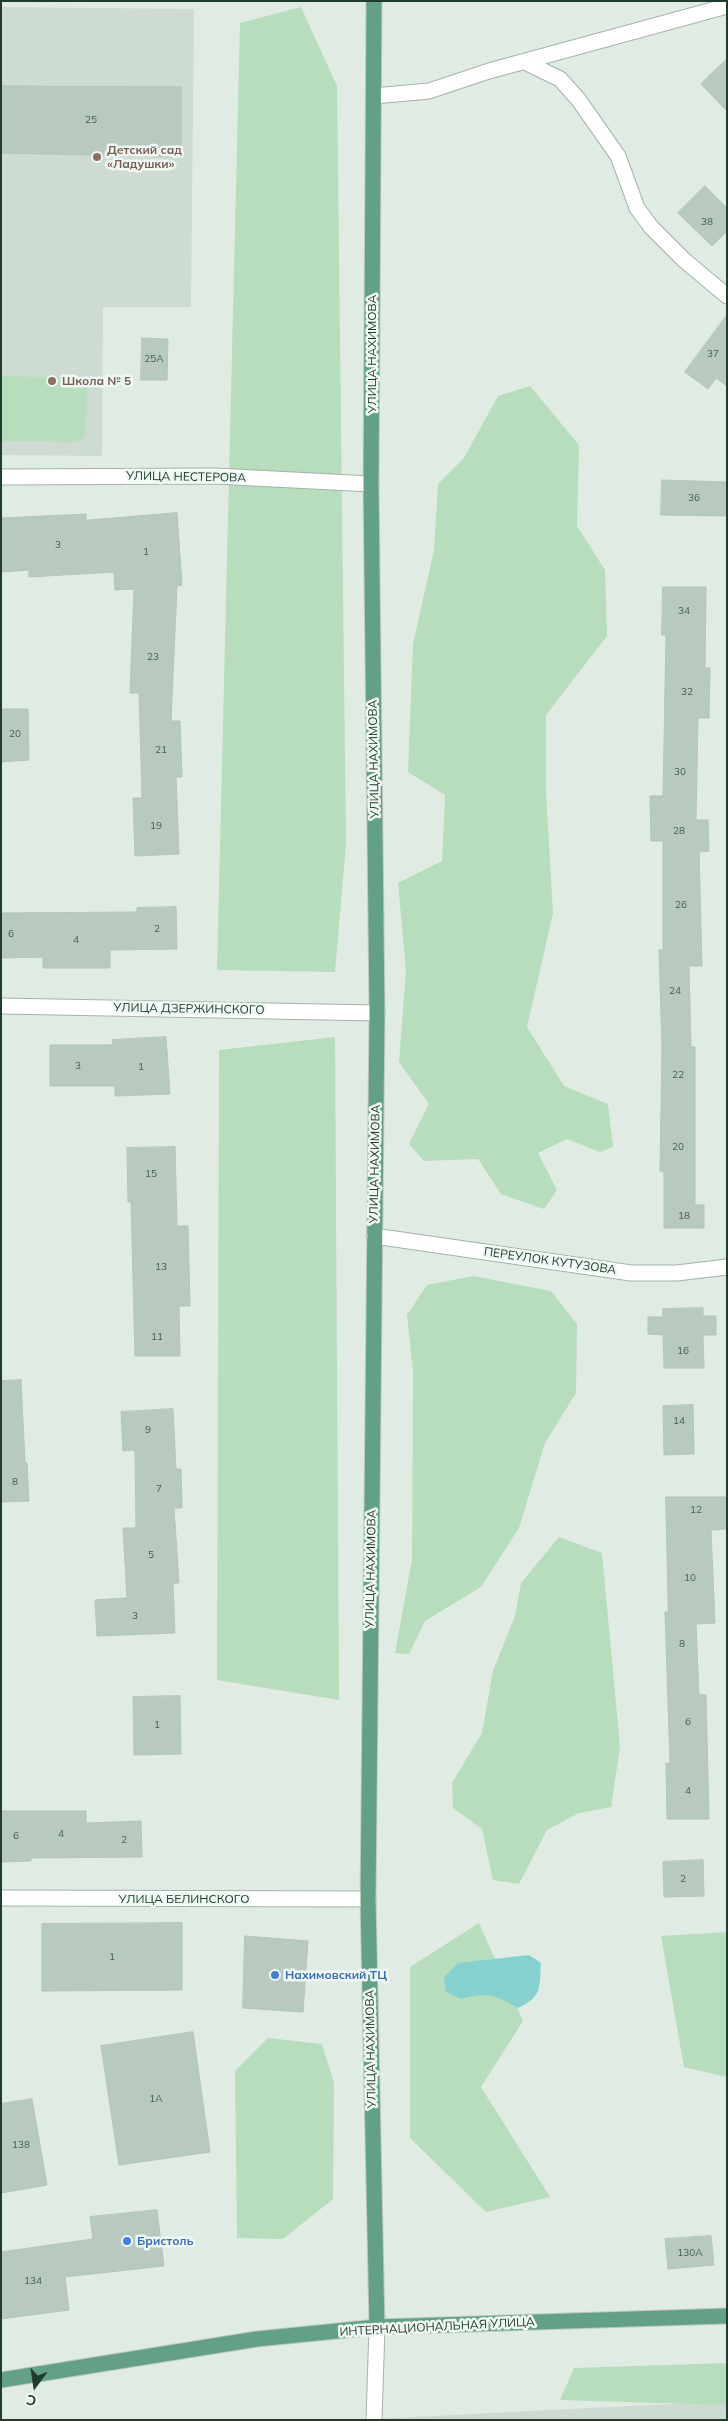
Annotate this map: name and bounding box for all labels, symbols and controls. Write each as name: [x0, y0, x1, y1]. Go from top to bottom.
house number: 25: [85, 114, 97, 126]
place label: Детский сад «Ладушки»: [107, 143, 182, 171]
marker: Детский сад «Ладушки»: [91, 151, 103, 163]
house number: 38: [701, 216, 713, 228]
street label: УЛИЦА НАХИМОВА: [365, 295, 379, 413]
house number: 37: [707, 348, 719, 360]
house number: 25А: [144, 353, 164, 365]
place label: Школа № 5: [62, 374, 131, 388]
marker: Школа № 5: [46, 375, 58, 387]
street label: УЛИЦА НЕСТЕРОВА: [126, 469, 246, 485]
house number: 36: [688, 492, 700, 504]
house number: 3: [55, 539, 61, 551]
house number: 1: [143, 546, 149, 558]
house number: 34: [678, 605, 690, 617]
house number: 23: [147, 651, 159, 663]
house number: 32: [681, 686, 693, 698]
street label: УЛИЦА НАХИМОВА: [366, 700, 382, 818]
house number: 20: [9, 728, 21, 740]
house number: 21: [155, 744, 167, 756]
house number: 30: [674, 766, 686, 778]
house number: 19: [150, 820, 162, 832]
house number: 28: [673, 825, 685, 837]
house number: 26: [675, 899, 687, 911]
house number: 2: [154, 923, 160, 935]
house number: 6: [8, 928, 14, 940]
house number: 4: [73, 934, 79, 946]
house number: 24: [669, 985, 681, 997]
street label: УЛИЦА ДЗЕРЖИНСКОГО: [113, 1000, 265, 1018]
house number: 3: [75, 1060, 81, 1072]
house number: 1: [138, 1061, 144, 1073]
house number: 22: [672, 1069, 684, 1081]
street label: УЛИЦА НАХИМОВА: [367, 1105, 383, 1223]
house number: 20: [672, 1141, 684, 1153]
house number: 15: [145, 1168, 157, 1180]
house number: 18: [678, 1210, 690, 1222]
street label: ПЕРЕУЛОК КУТУЗОВА: [483, 1245, 617, 1277]
house number: 13: [155, 1261, 167, 1273]
house number: 11: [151, 1331, 163, 1343]
house number: 16: [677, 1345, 689, 1357]
house number: 14: [673, 1415, 685, 1427]
house number: 9: [145, 1424, 151, 1436]
house number: 8: [12, 1476, 18, 1488]
house number: 7: [156, 1483, 162, 1495]
house number: 12: [690, 1504, 702, 1516]
street label: УЛИЦА НАХИМОВА: [363, 1510, 379, 1628]
house number: 5: [148, 1549, 154, 1561]
house number: 10: [684, 1572, 696, 1584]
house number: 3: [132, 1610, 138, 1622]
house number: 8: [679, 1638, 685, 1650]
house number: 6: [685, 1716, 691, 1728]
house number: 1: [154, 1719, 160, 1731]
house number: 4: [685, 1785, 691, 1797]
house number: 4: [58, 1828, 64, 1840]
house number: 6: [13, 1830, 19, 1842]
house number: 2: [121, 1834, 127, 1846]
house number: 2: [680, 1873, 686, 1885]
street label: УЛИЦА БЕЛИНСКОГО: [118, 1892, 250, 1906]
house number: 1: [109, 1951, 115, 1963]
place label: Нахимовский ТЦ: [285, 1968, 387, 1982]
marker: Нахимовский ТЦ: [269, 1969, 281, 1981]
street label: УЛИЦА НАХИМОВА: [363, 1990, 379, 2108]
house number: 1А: [149, 2093, 163, 2105]
house number: 138: [12, 2139, 30, 2151]
place label: Бристоль: [137, 2234, 193, 2248]
marker: Бристоль: [121, 2235, 133, 2247]
house number: 130А: [677, 2247, 703, 2259]
house number: 134: [24, 2275, 42, 2287]
street label: ИНТЕРНАЦИОНАЛЬНАЯ УЛИЦА: [339, 2315, 535, 2339]
north arrow: [10, 2361, 60, 2411]
text: С: [25, 2391, 38, 2410]

